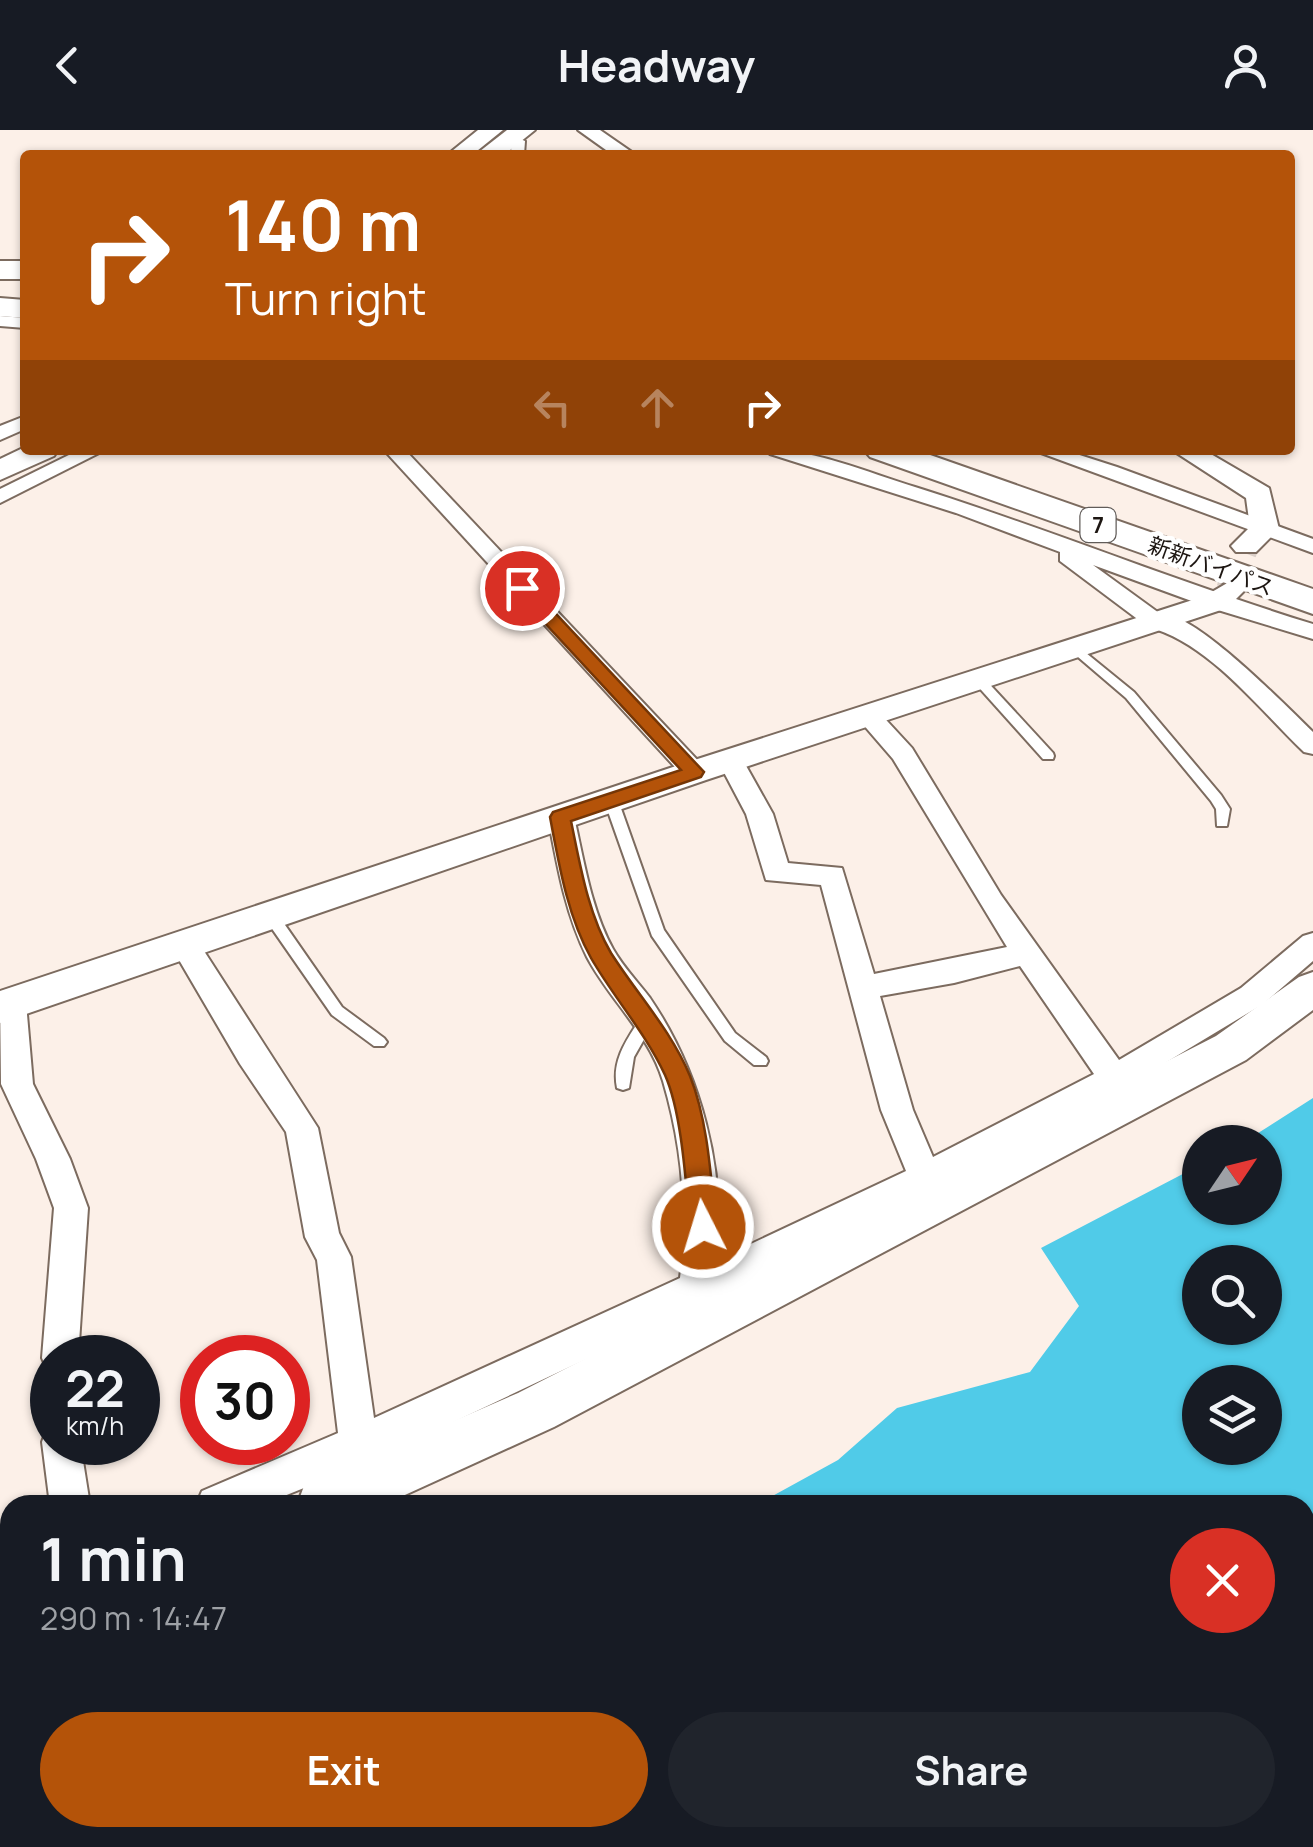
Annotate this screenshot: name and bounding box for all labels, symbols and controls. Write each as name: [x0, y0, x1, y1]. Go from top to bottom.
text: Headway: [558, 34, 755, 96]
icon: back: [40, 38, 95, 93]
icon: person: [1218, 38, 1273, 93]
text: 140 m: [225, 176, 421, 272]
icon: right: [60, 190, 190, 320]
text: Turn right: [225, 267, 426, 329]
icon: left: [525, 380, 580, 435]
icon: ahead: [630, 380, 685, 435]
icon: right: [735, 380, 790, 435]
road number: 7: [1080, 508, 1116, 542]
street label: 新新バイパス: [1144, 529, 1278, 603]
pin: [480, 546, 565, 631]
icon: arrive: [495, 561, 550, 616]
north arrow: [1182, 1125, 1282, 1225]
map controls: [1182, 1125, 1282, 1465]
position arrow: [651, 1175, 755, 1279]
button: search: [1182, 1245, 1282, 1345]
speed limit sign: 30: [180, 1335, 310, 1465]
text: 22: [65, 1354, 125, 1422]
button: layers: [1182, 1365, 1282, 1465]
text: km/h: [66, 1408, 124, 1443]
text: 1 min: [40, 1517, 187, 1599]
button: close: [1170, 1528, 1275, 1633]
text: 290 m · 14:47: [40, 1596, 227, 1640]
button: Exit: [40, 1712, 648, 1827]
button: Share: [668, 1712, 1275, 1827]

